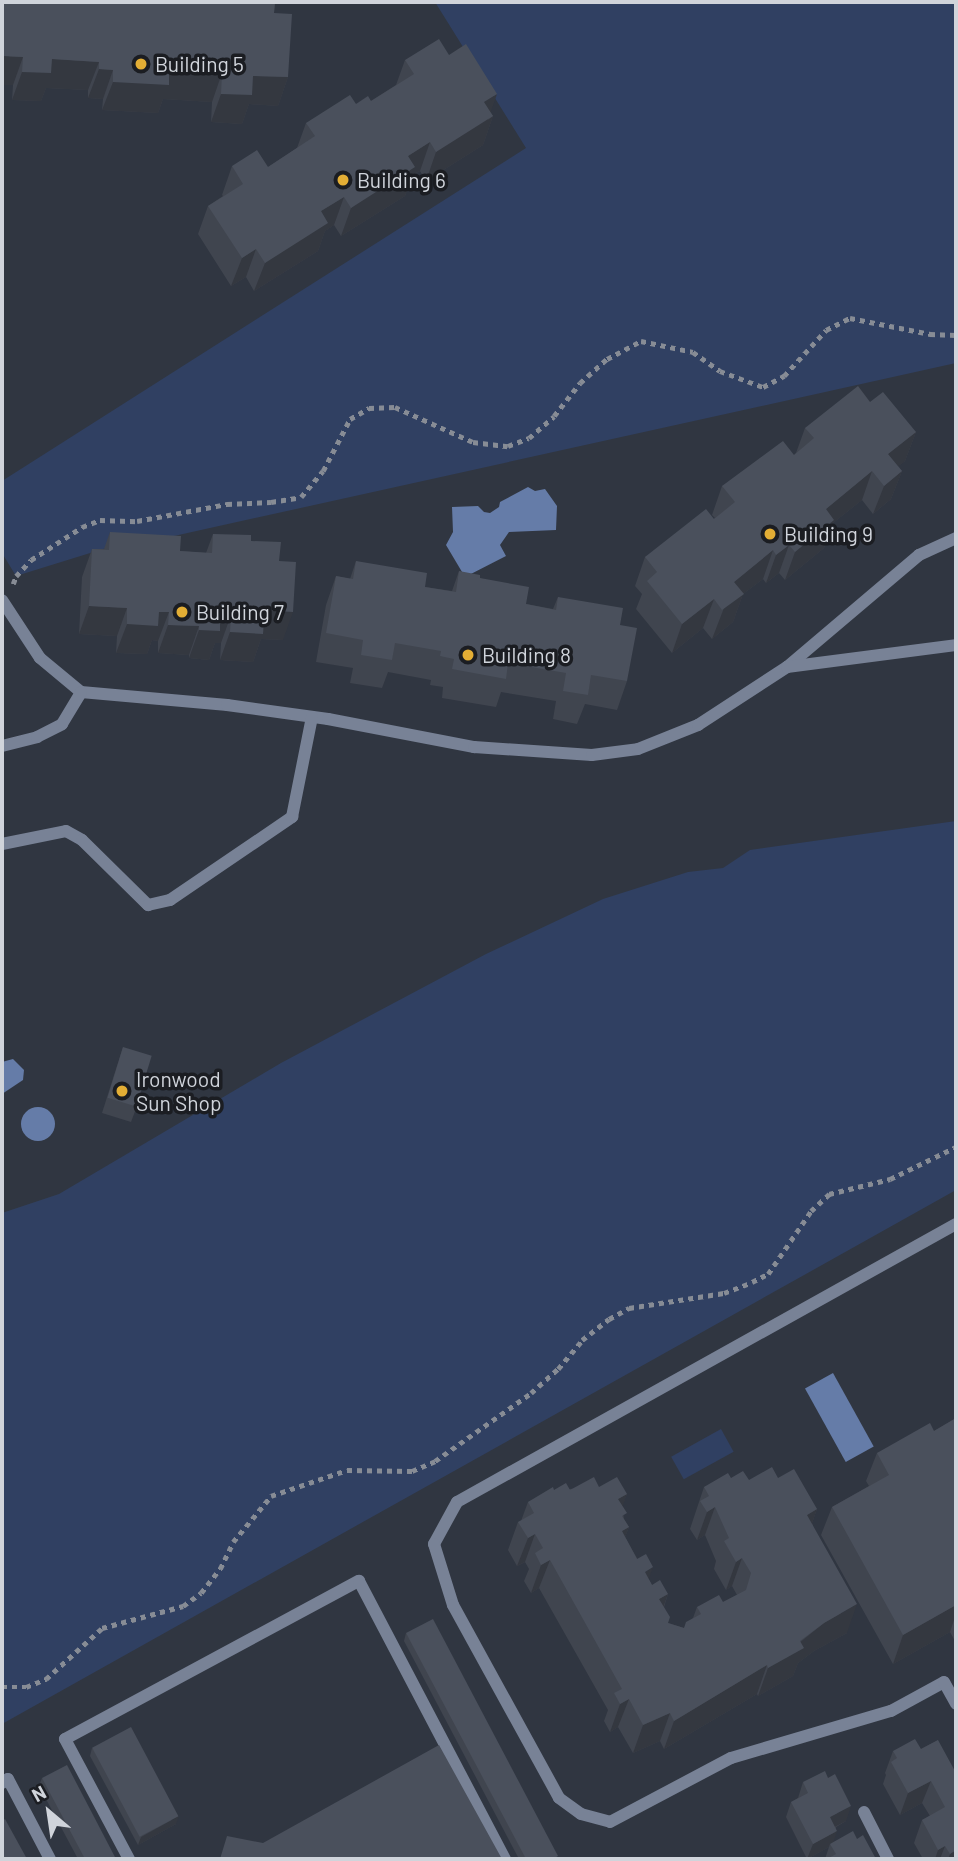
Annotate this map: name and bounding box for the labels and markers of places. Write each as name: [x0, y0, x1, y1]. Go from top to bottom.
place label: Building 5: [155, 51, 244, 77]
marker: Building 5: [133, 56, 149, 72]
place label: Building 6: [357, 167, 446, 193]
marker: Building 6: [335, 172, 351, 188]
place label: Building 9: [784, 521, 873, 547]
marker: Building 9: [762, 526, 778, 542]
place label: Building 7: [196, 599, 284, 625]
marker: Building 7: [174, 604, 190, 620]
place label: Building 8: [482, 642, 571, 668]
marker: Building 8: [460, 647, 476, 663]
place label: Ironwood Sun Shop: [136, 1066, 222, 1116]
marker: Ironwood Sun Shop: [114, 1083, 130, 1099]

